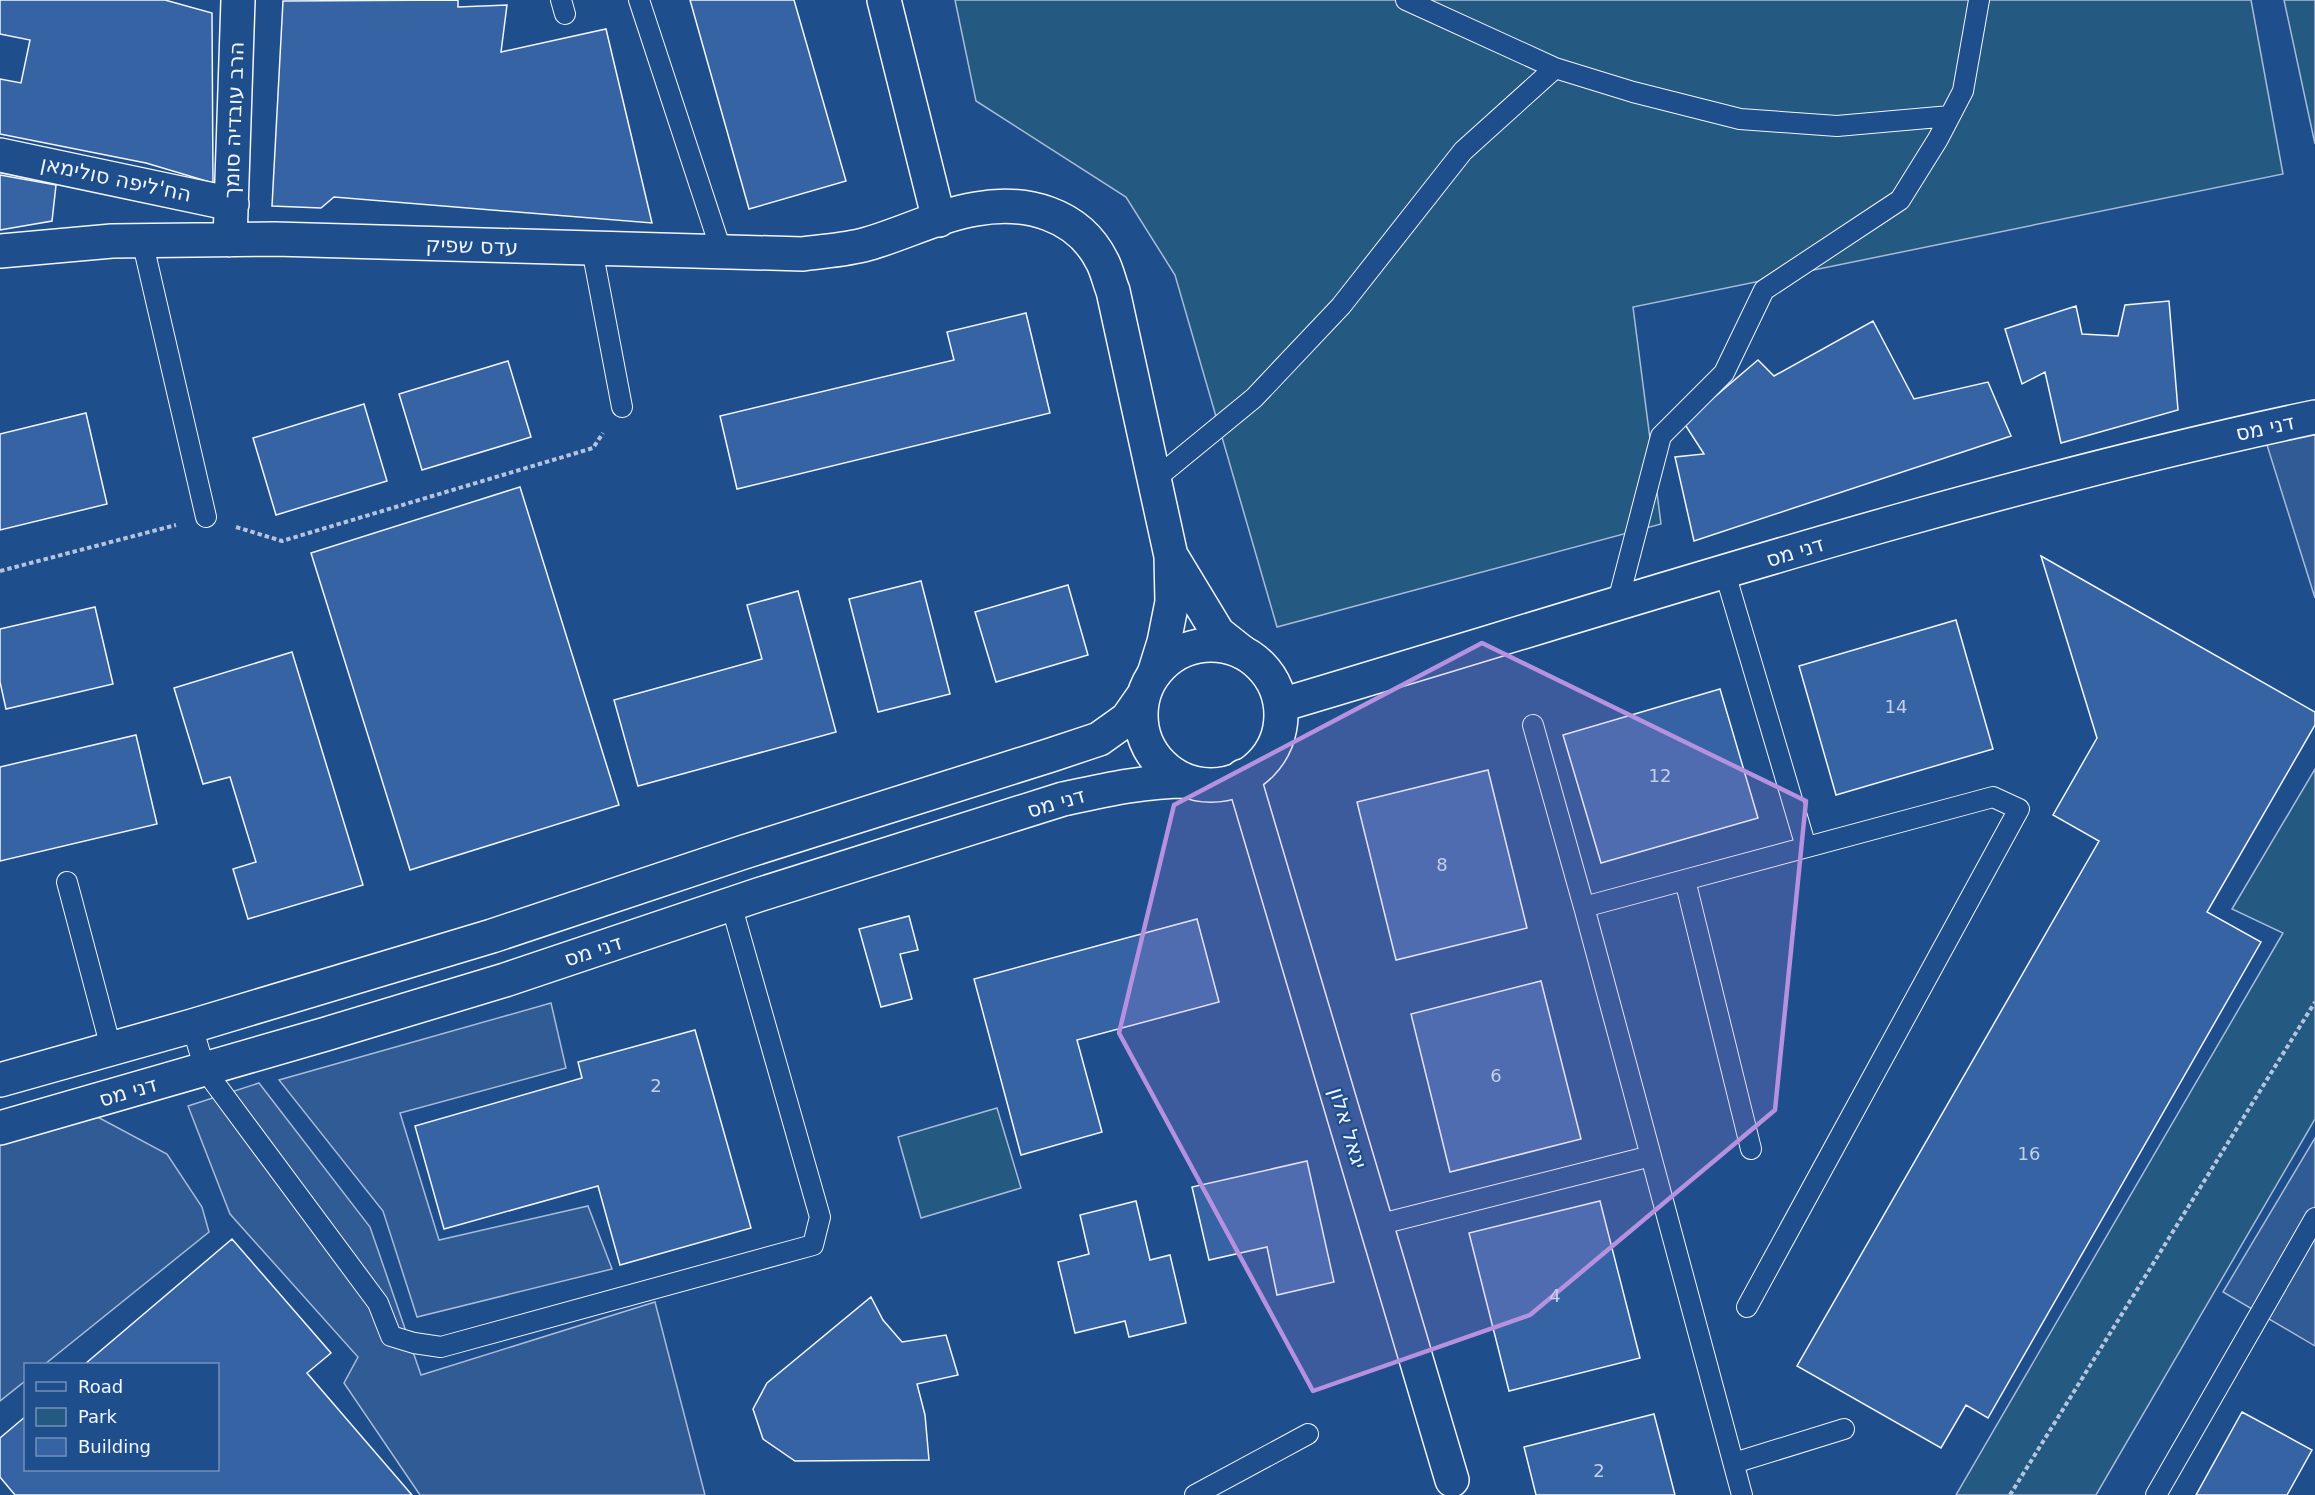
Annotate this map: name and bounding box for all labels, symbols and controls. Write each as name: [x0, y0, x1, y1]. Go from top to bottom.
street label: הרב עובדיה סומך: [219, 41, 249, 199]
street label: הח'ליפה סולימאן: [39, 151, 193, 207]
street label: עדס שפיק: [425, 232, 519, 260]
street label: דני מס: [2234, 410, 2296, 446]
street label: דני מס: [1763, 532, 1827, 572]
house number: 14: [1885, 696, 1907, 717]
house number: 12: [1649, 765, 1671, 786]
street label: דני מס: [1024, 783, 1088, 823]
house number: 8: [1436, 854, 1448, 875]
street label: דני מס: [561, 930, 625, 972]
house number: 6: [1490, 1065, 1502, 1086]
street label: דני מס: [96, 1072, 160, 1112]
house number: 2: [650, 1075, 662, 1096]
street label: יגאל אלון: [1324, 1085, 1372, 1171]
house number: 16: [2018, 1143, 2040, 1164]
house number: 4: [1549, 1285, 1561, 1306]
legend: [24, 1363, 219, 1471]
text: Road: [78, 1376, 123, 1397]
text: Park: [78, 1406, 117, 1427]
text: Building: [78, 1436, 151, 1457]
house number: 2: [1593, 1460, 1605, 1481]

